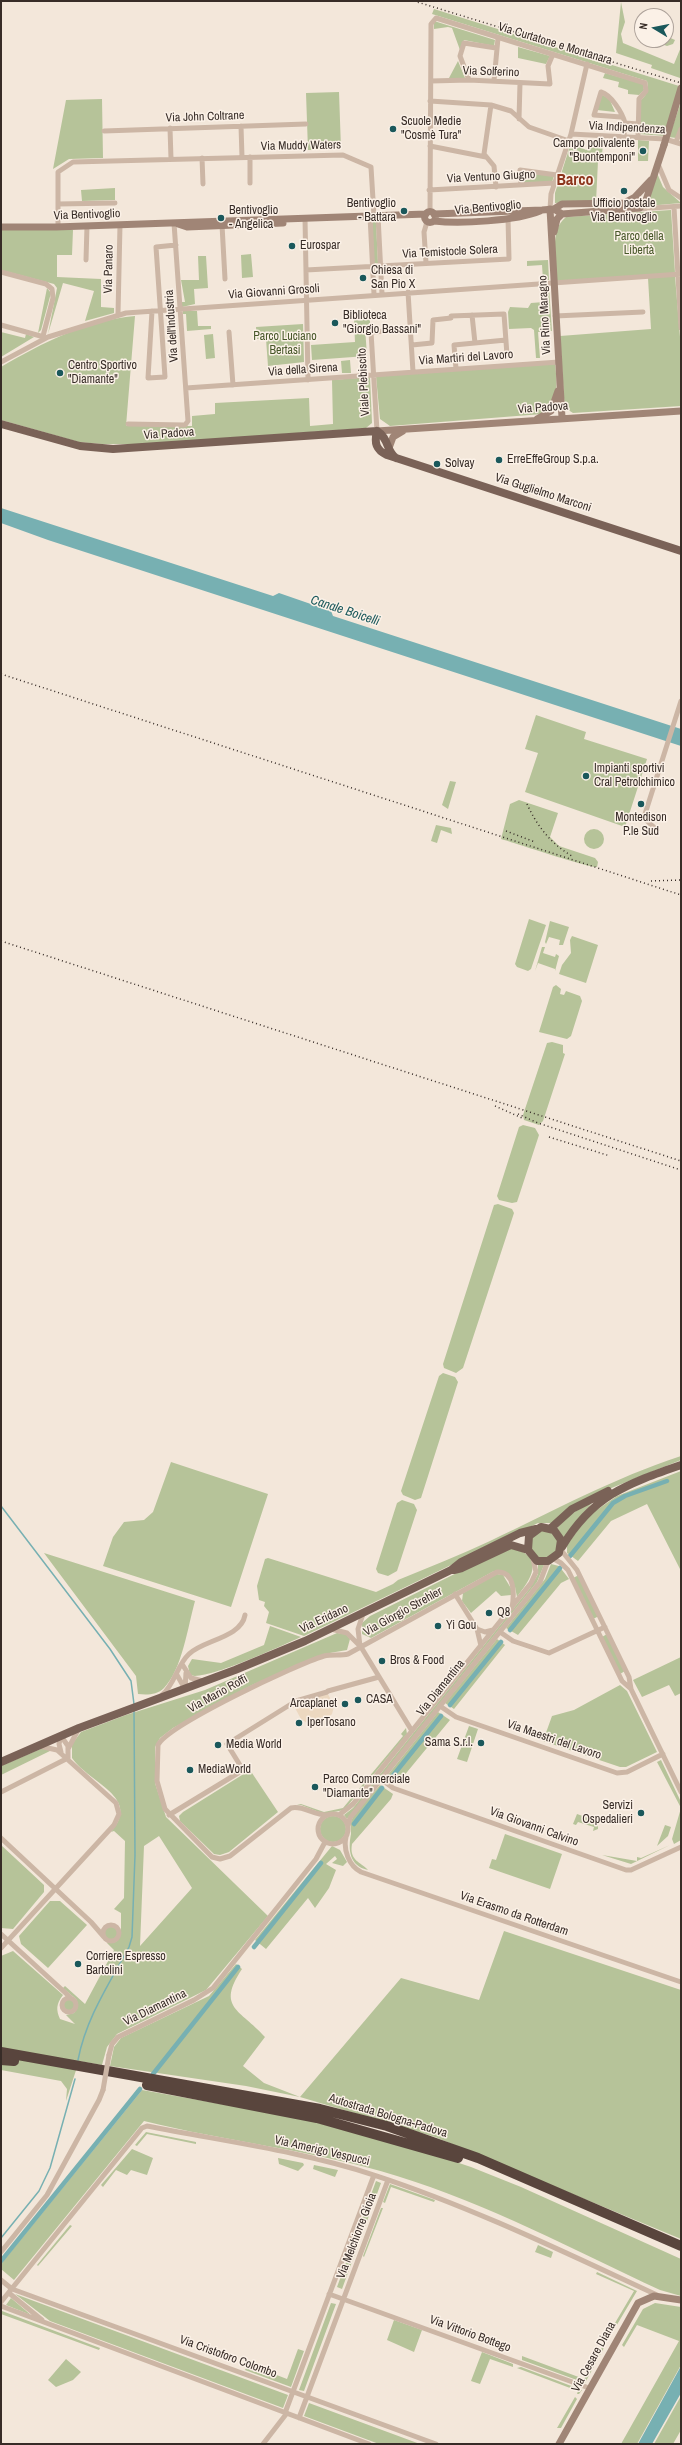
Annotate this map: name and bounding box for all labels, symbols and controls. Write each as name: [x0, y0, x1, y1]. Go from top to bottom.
north arrow: [634, 8, 674, 48]
street label: Via Curtatone e Montanara: [496, 20, 614, 68]
text: N: [636, 22, 651, 31]
street label: Via Solferino: [462, 64, 520, 80]
street label: Via John Coltrane: [165, 108, 245, 126]
place label: Scuole Medie "Cosmè Tura": [401, 115, 461, 143]
street label: Via Indipendenza: [588, 119, 666, 137]
marker: Scuole Medie "Cosmè Tura": [388, 124, 398, 134]
place label: Campo polivalente "Buontemponi": [553, 137, 635, 165]
street label: Via Muddy Waters: [261, 138, 341, 154]
marker: Campo polivalente "Buontemponi": [638, 146, 648, 156]
street label: Via Ventuno Giugno: [446, 167, 536, 187]
district label: Barco: [556, 171, 594, 191]
marker: Ufficio postale Via Bentivoglio: [619, 186, 629, 196]
place label: Bentivoglio - Battara: [347, 197, 396, 225]
place label: Ufficio postale Via Bentivoglio: [591, 197, 657, 225]
street label: Via Bentivoglio: [454, 198, 522, 218]
place label: Bentivoglio - Angelica: [229, 204, 278, 232]
marker: Bentivoglio - Battara: [399, 206, 409, 216]
street label: Via Bentivoglio: [53, 207, 121, 223]
marker: Bentivoglio - Angelica: [216, 213, 226, 223]
park label: Parco della Libertà: [614, 230, 664, 258]
place label: Eurospar: [300, 239, 340, 253]
marker: Eurospar: [287, 241, 297, 251]
street label: Via Temistocle Solera: [402, 242, 498, 262]
street label: Via Panaro: [101, 244, 117, 294]
place label: Chiesa di San Pio X: [371, 264, 415, 292]
marker: Chiesa di San Pio X: [358, 273, 368, 283]
street label: Via Rino Maragno: [536, 275, 554, 355]
street label: Via Giovanni Grosoli: [228, 282, 320, 302]
street label: Via dell'Industria: [162, 289, 182, 363]
place label: Biblioteca "Giorgio Bassani": [343, 309, 421, 337]
marker: Biblioteca "Giorgio Bassani": [330, 318, 340, 328]
park label: Parco Luciano Bertasi: [253, 330, 317, 358]
street label: Viale Plebiscito: [355, 348, 373, 416]
street label: Via Martiri del Lavoro: [418, 348, 514, 368]
place label: Centro Sportivo "Diamante": [68, 359, 137, 387]
street label: Via della Sirena: [268, 360, 338, 380]
marker: Centro Sportivo "Diamante": [55, 368, 65, 378]
street label: Via Padova: [517, 399, 569, 417]
street label: Via Padova: [143, 425, 195, 443]
place label: ErreEffeGroup S.p.a.: [507, 453, 599, 467]
marker: ErreEffeGroup S.p.a.: [494, 455, 504, 465]
place label: Solvay: [445, 457, 475, 471]
marker: Solvay: [432, 459, 442, 469]
street label: Via Guglielmo Marconi: [493, 471, 593, 515]
water label: Canale Boicelli: [308, 593, 382, 629]
place label: Impianti sportivi Cral Petrolchimico: [594, 762, 675, 790]
marker: Impianti sportivi Cral Petrolchimico: [581, 771, 591, 781]
marker: Montedison P.le Sud: [636, 799, 646, 809]
place label: Montedison P.le Sud: [615, 811, 667, 839]
street label: Via Giorgio Strehler: [361, 1585, 445, 1639]
street label: Via Eridano: [297, 1602, 351, 1636]
place label: Q8: [497, 1606, 510, 1620]
marker: Q8: [484, 1608, 494, 1618]
place label: Yi Gou: [446, 1619, 476, 1633]
marker: Yi Gou: [433, 1621, 443, 1631]
place label: Bros & Food: [390, 1654, 444, 1668]
marker: Bros & Food: [377, 1656, 387, 1666]
street label: Via Diamantina: [414, 1657, 468, 1719]
street label: Via Mario Roffi: [186, 1672, 250, 1716]
place label: CASA: [366, 1693, 393, 1707]
marker: CASA: [353, 1695, 363, 1705]
place label: Arcaplanet: [290, 1697, 337, 1711]
marker: Arcaplanet: [340, 1699, 350, 1709]
place label: IperTosano: [307, 1716, 356, 1730]
street label: Via Maestri del Lavoro: [505, 1717, 603, 1763]
marker: IperTosano: [294, 1718, 304, 1728]
place label: Sama S.r.l.: [425, 1736, 473, 1750]
place label: Media World: [226, 1738, 282, 1752]
marker: Sama S.r.l.: [476, 1738, 486, 1748]
marker: Media World: [213, 1740, 223, 1750]
place label: MediaWorld: [198, 1763, 251, 1777]
marker: MediaWorld: [185, 1765, 195, 1775]
place label: Parco Commerciale "Diamante": [323, 1773, 410, 1801]
marker: Parco Commerciale "Diamante": [310, 1782, 320, 1792]
place label: Servizi Ospedalieri: [582, 1799, 633, 1827]
street label: Via Giovanni Calvino: [488, 1804, 580, 1850]
marker: Servizi Ospedalieri: [636, 1808, 646, 1818]
street label: Via Erasmo da Rotterdam: [458, 1889, 570, 1939]
place label: Corriere Espresso Bartolini: [86, 1950, 166, 1978]
marker: Corriere Espresso Bartolini: [73, 1959, 83, 1969]
street label: Via Diamantina: [121, 1987, 189, 2029]
street label: Autostrada Bologna-Padova: [327, 2091, 449, 2141]
street label: Via Amerigo Vespucci: [273, 2133, 371, 2169]
street label: Via Melchiorre Gioia: [334, 2191, 380, 2281]
street label: Via Vittorio Bottego: [427, 2313, 513, 2355]
street label: Via Cesare Diana: [569, 2319, 619, 2395]
street label: Via Cristoforo Colombo: [177, 2333, 279, 2381]

